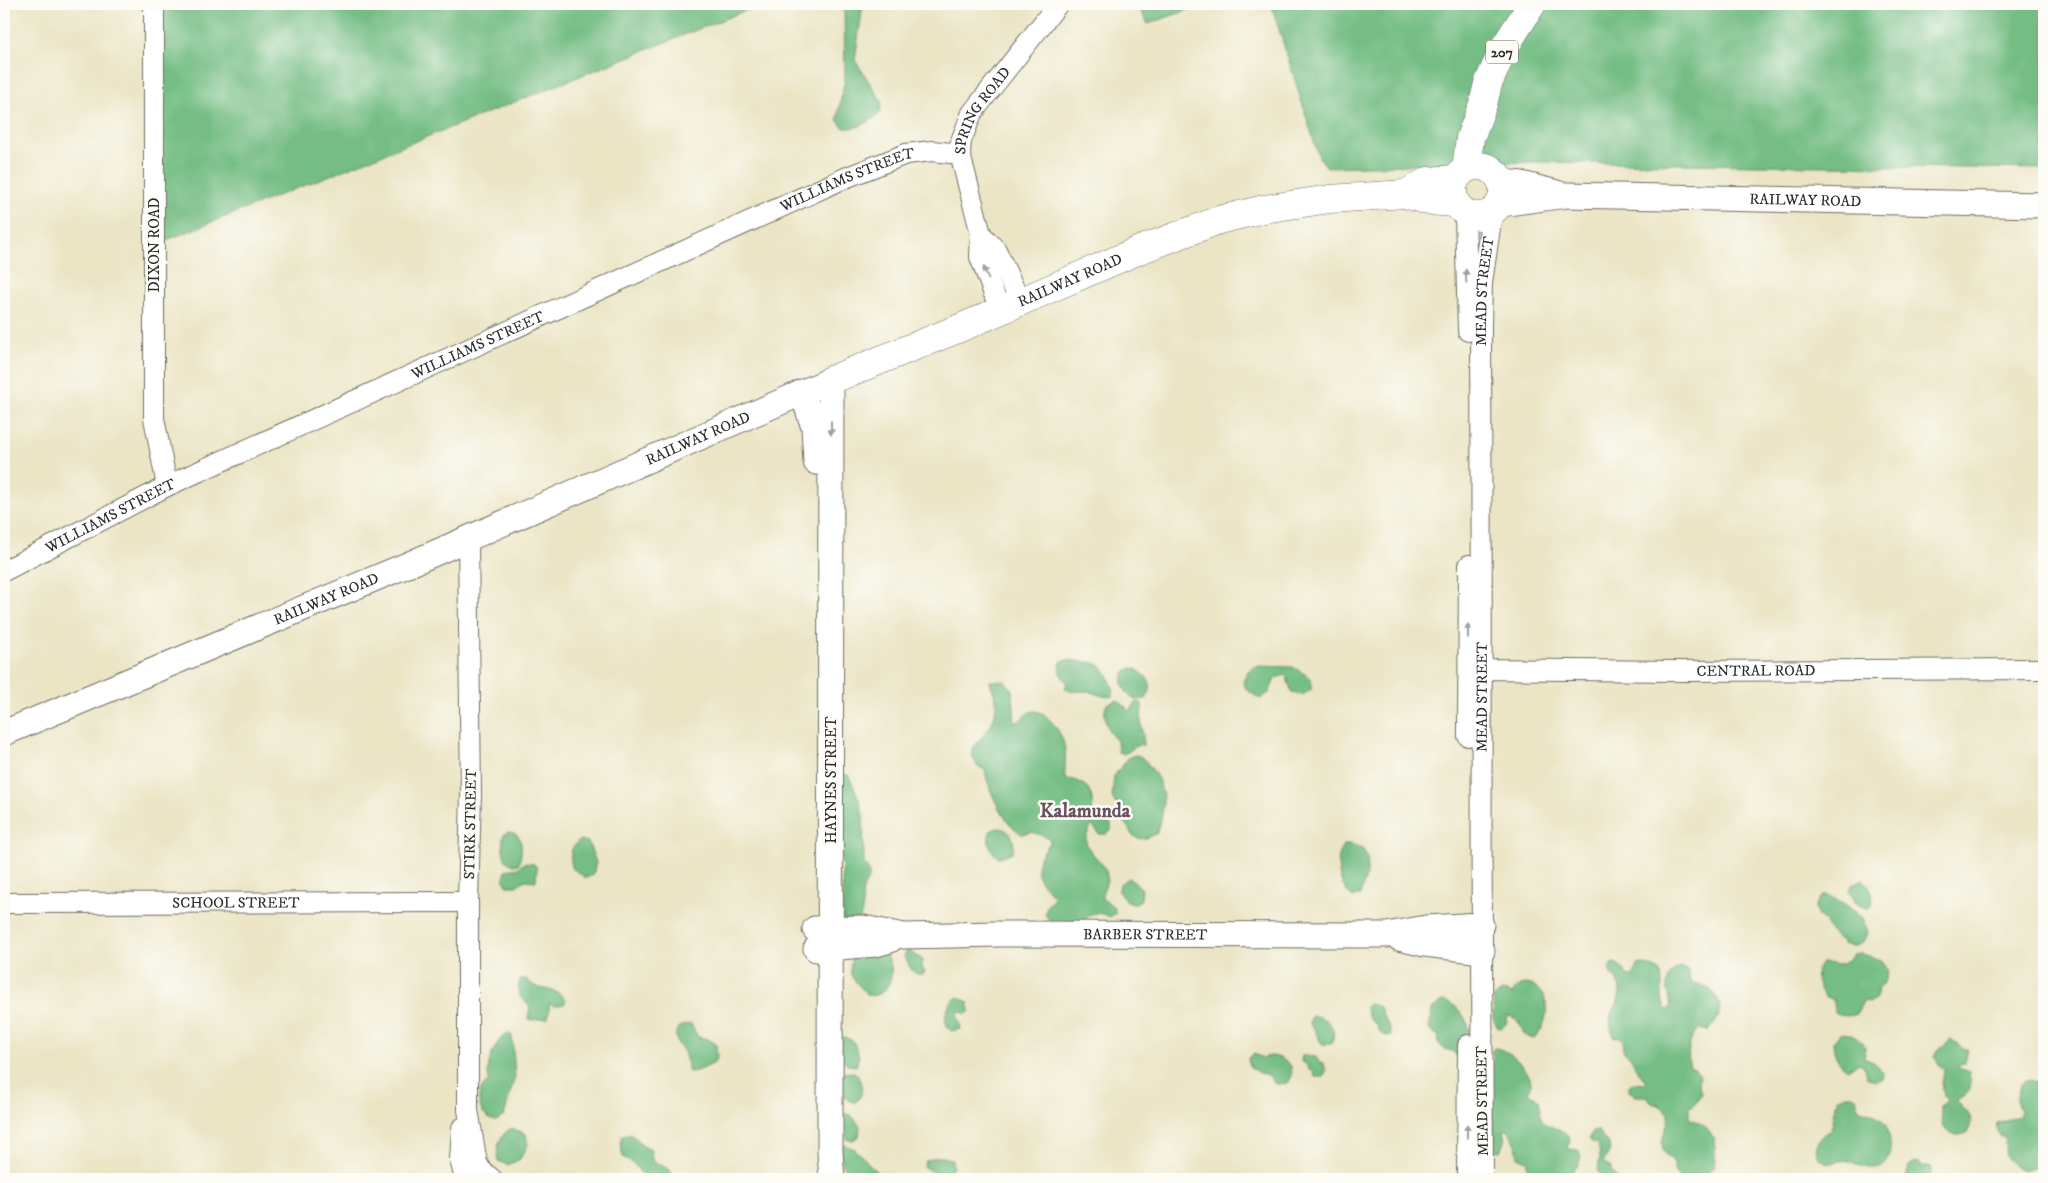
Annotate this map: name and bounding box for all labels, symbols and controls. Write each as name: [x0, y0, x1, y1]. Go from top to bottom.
road number: 207: [1486, 41, 1518, 64]
street label: SPRING ROAD: [951, 63, 1015, 155]
street label: WILLIAMS STREET: [776, 144, 916, 217]
street label: RAILWAY ROAD: [1749, 190, 1862, 211]
street label: DIXON ROAD: [145, 198, 164, 292]
street label: MEAD STREET: [1472, 235, 1499, 346]
street label: RAILWAY ROAD: [1015, 250, 1125, 312]
one-way arrow: [982, 265, 989, 280]
one-way arrow: [1462, 268, 1470, 284]
street label: WILLIAMS STREET: [407, 307, 548, 384]
street label: RAILWAY ROAD: [643, 407, 753, 470]
one-way arrow: [827, 421, 835, 437]
street label: WILLIAMS STREET: [42, 474, 179, 558]
street label: RAILWAY ROAD: [271, 569, 382, 630]
one-way arrow: [1464, 623, 1472, 639]
street label: MEAD STREET: [1473, 641, 1492, 752]
street label: CENTRAL ROAD: [1696, 661, 1816, 681]
street label: HAYNES STREET: [822, 716, 841, 844]
street label: STIRK STREET: [460, 768, 481, 880]
district label: Kalamunda: [1040, 799, 1131, 824]
street label: SCHOOL STREET: [172, 893, 300, 913]
street label: BARBER STREET: [1083, 925, 1208, 945]
street label: MEAD STREET: [1472, 1045, 1493, 1156]
one-way arrow: [1463, 1122, 1471, 1138]

